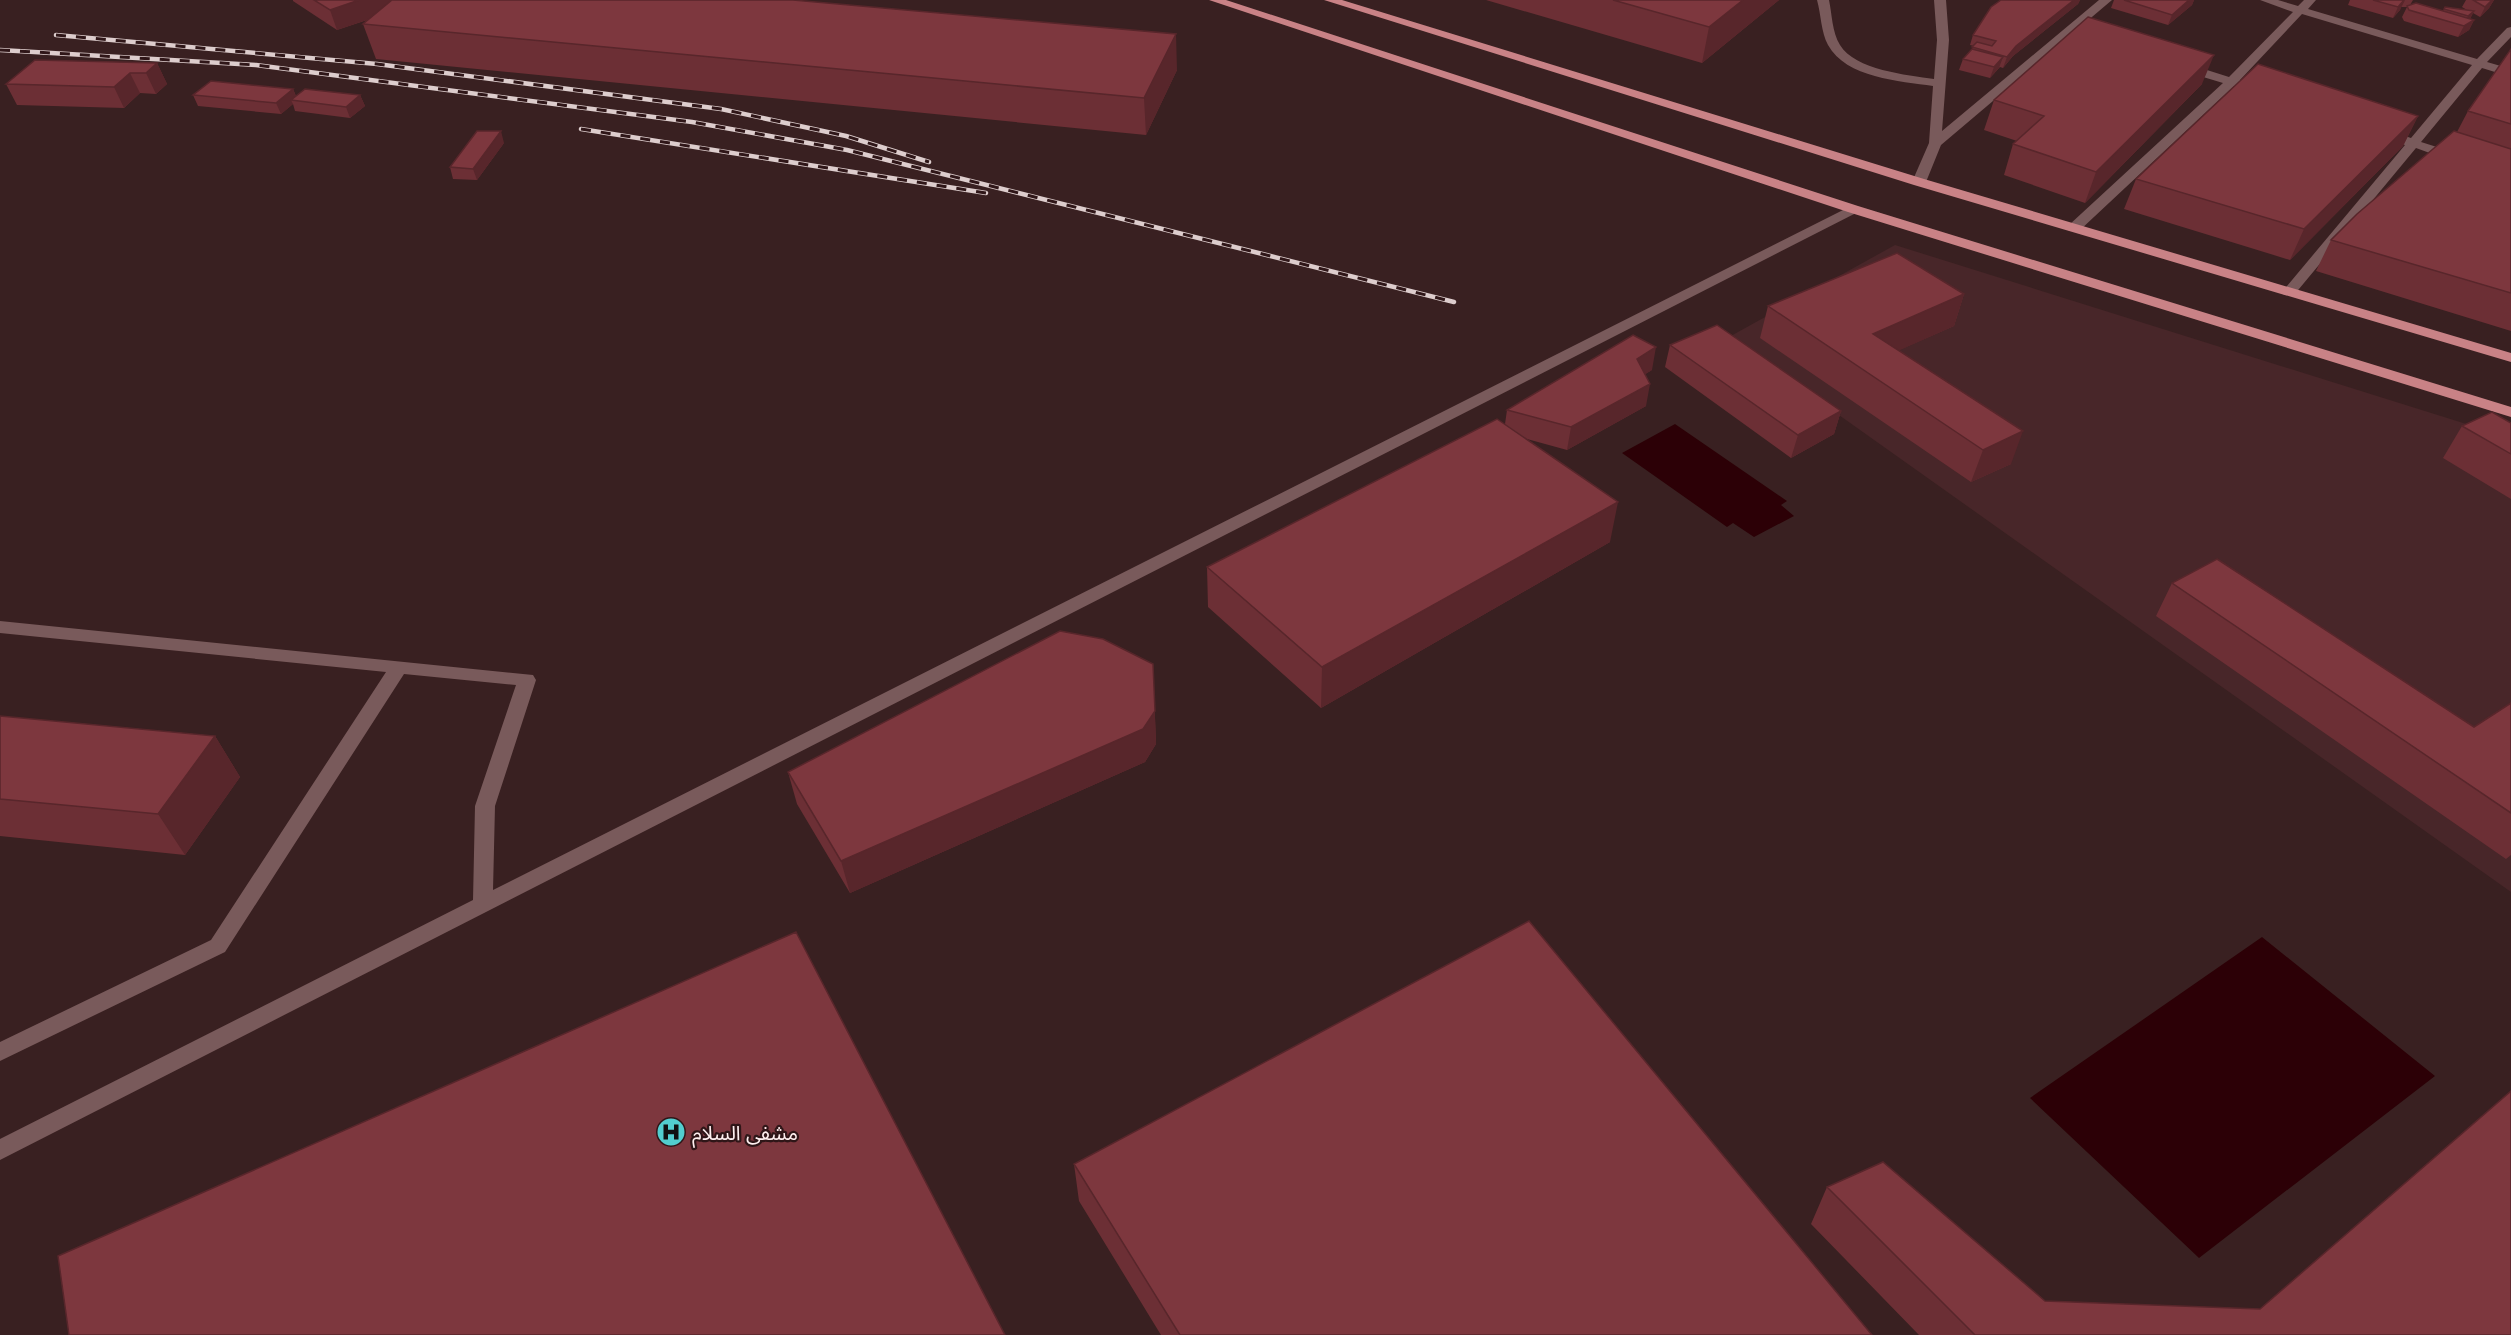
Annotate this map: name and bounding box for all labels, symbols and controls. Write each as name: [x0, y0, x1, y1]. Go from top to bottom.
hospital icon: مشفى السلام: [655, 1116, 687, 1148]
place label: مشفى السلام: [692, 1120, 798, 1148]

